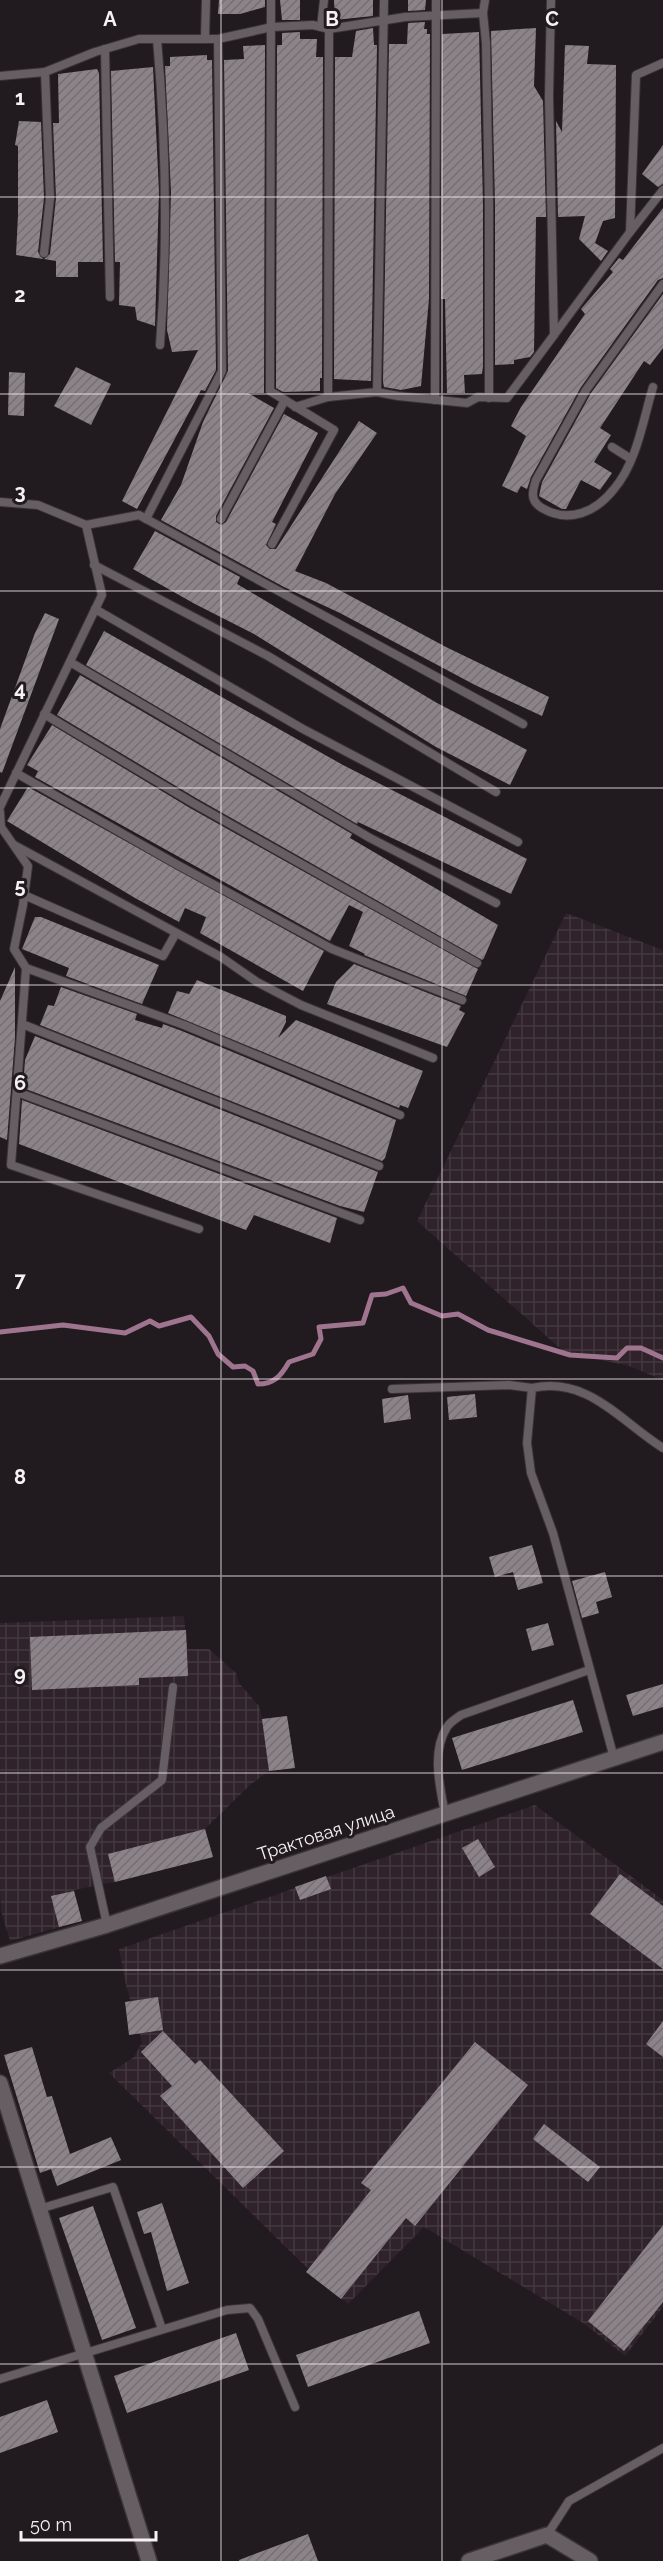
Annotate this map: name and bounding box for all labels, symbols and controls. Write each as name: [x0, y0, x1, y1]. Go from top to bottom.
text: A: [103, 7, 117, 31]
text: B: [325, 7, 339, 31]
text: C: [545, 7, 559, 31]
text: 1: [15, 86, 25, 110]
text: 2: [14, 283, 26, 307]
text: 3: [14, 480, 26, 504]
text: 4: [14, 677, 26, 701]
text: 5: [14, 874, 26, 898]
text: 6: [14, 1071, 26, 1095]
text: 7: [14, 1268, 26, 1292]
text: 8: [14, 1465, 26, 1489]
text: 9: [14, 1662, 26, 1686]
street label: Трактовая улица: [255, 1800, 397, 1865]
scale bar: [21, 2504, 156, 2542]
text: 50 m: [30, 2514, 72, 2535]

